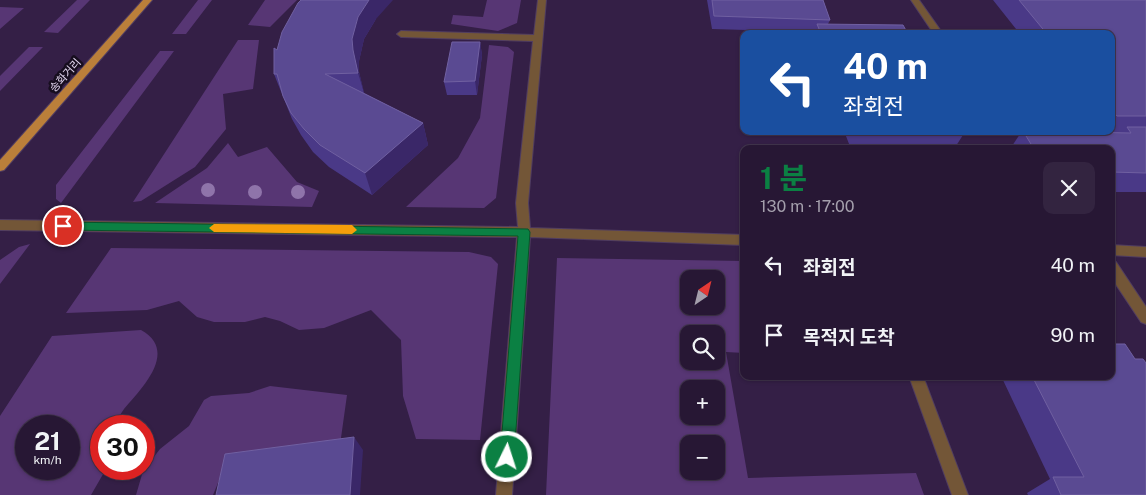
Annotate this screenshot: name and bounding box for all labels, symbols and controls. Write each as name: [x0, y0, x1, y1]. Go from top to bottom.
text: 40 m: [843, 46, 928, 87]
icon: left: [760, 50, 825, 115]
street label: 송화거리: [47, 56, 83, 94]
text: 좌회전: [843, 93, 904, 119]
text: 1 분: [760, 160, 807, 196]
button: close: [1043, 162, 1095, 214]
text: 130 m · 17:00: [760, 197, 855, 216]
pin: [42, 205, 84, 247]
icon: arrive: [49, 212, 77, 240]
icon: left: [760, 251, 788, 279]
text: 40 m: [1050, 254, 1095, 276]
text: 좌회전: [803, 256, 855, 278]
north arrow: [680, 270, 725, 315]
map controls: [680, 270, 725, 480]
icon: arrive: [760, 321, 788, 349]
text: 90 m: [1051, 324, 1095, 346]
button: search: [680, 325, 725, 370]
text: 목적지 도착: [803, 326, 895, 348]
button: +: [680, 380, 725, 425]
speed limit sign: 30: [90, 415, 155, 480]
text: 21: [34, 426, 61, 456]
position arrow: [480, 430, 532, 482]
button: −: [680, 435, 725, 480]
text: km/h: [33, 453, 62, 467]

